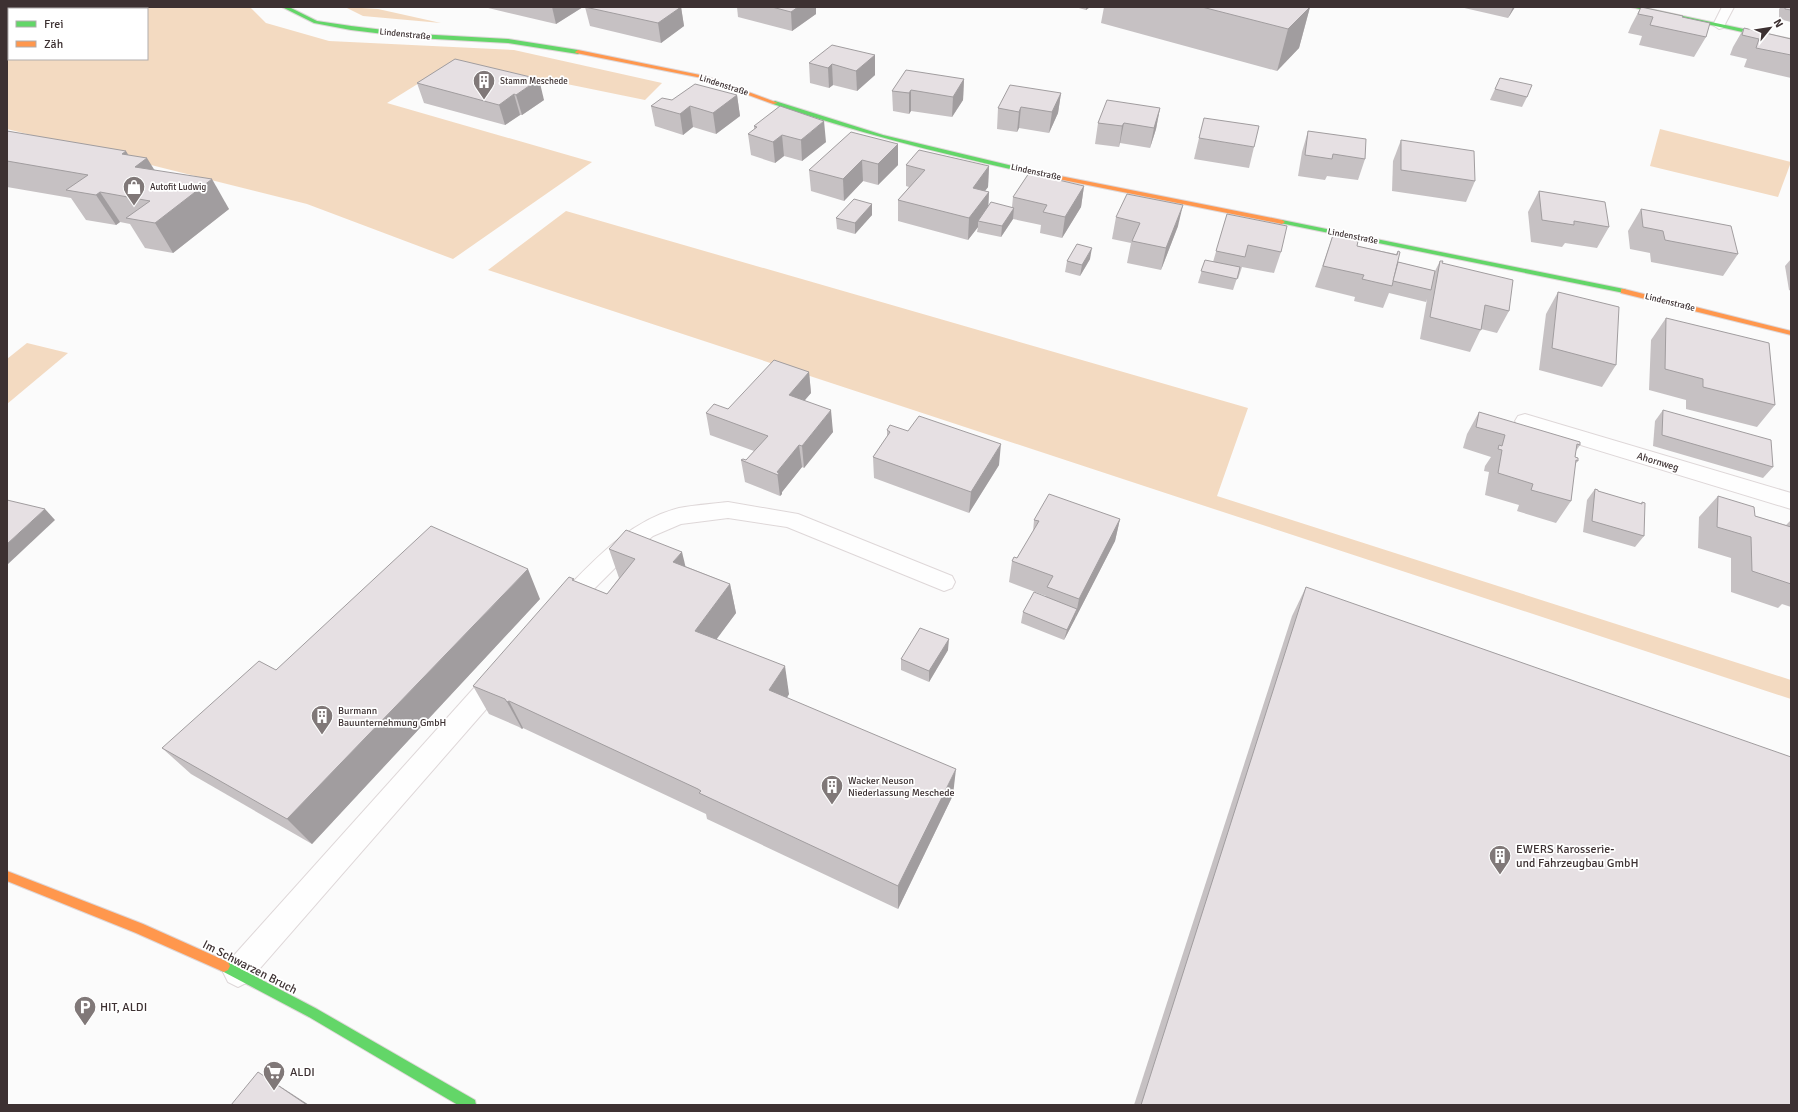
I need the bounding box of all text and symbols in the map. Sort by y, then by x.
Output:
legend [8,8,148,60]
north arrow [1750,8,1790,48]
text: Frei [44,17,63,32]
text: N [1771,17,1786,30]
street label: Lindenstraße [379,26,431,43]
text: Zäh [44,37,63,52]
building icon: Stamm Meschede [471,68,497,101]
street label: Lindenstraße [698,72,750,99]
place label: Stamm Meschede [500,76,568,87]
street label: Lindenstraße [1010,162,1063,183]
shop icon: Autofit Ludwig [121,174,147,207]
place label: Autofit Ludwig [150,182,207,193]
street label: Lindenstraße [1327,226,1380,247]
street label: Lindenstraße [1644,291,1696,314]
street label: Ahornweg [1635,450,1680,474]
building icon: Burmann Bauunternehmung GmbH [309,703,335,736]
place label: Burmann Bauunternehmung GmbH [338,705,446,729]
building icon: Wacker Neuson Niederlassung Meschede [819,773,845,806]
place label: Wacker Neuson Niederlassung Meschede [848,775,955,799]
place label: EWERS Karosserie- und Fahrzeugbau GmbH [1516,842,1639,871]
building icon: EWERS Karosserie- und Fahrzeugbau GmbH [1487,843,1513,876]
street label: Im Schwarzen Bruch [200,937,300,998]
parking icon: HIT, ALDI [72,994,98,1027]
place label: HIT, ALDI [100,1000,147,1015]
supermarket icon: ALDI [261,1059,287,1092]
place label: ALDI [290,1065,315,1080]

